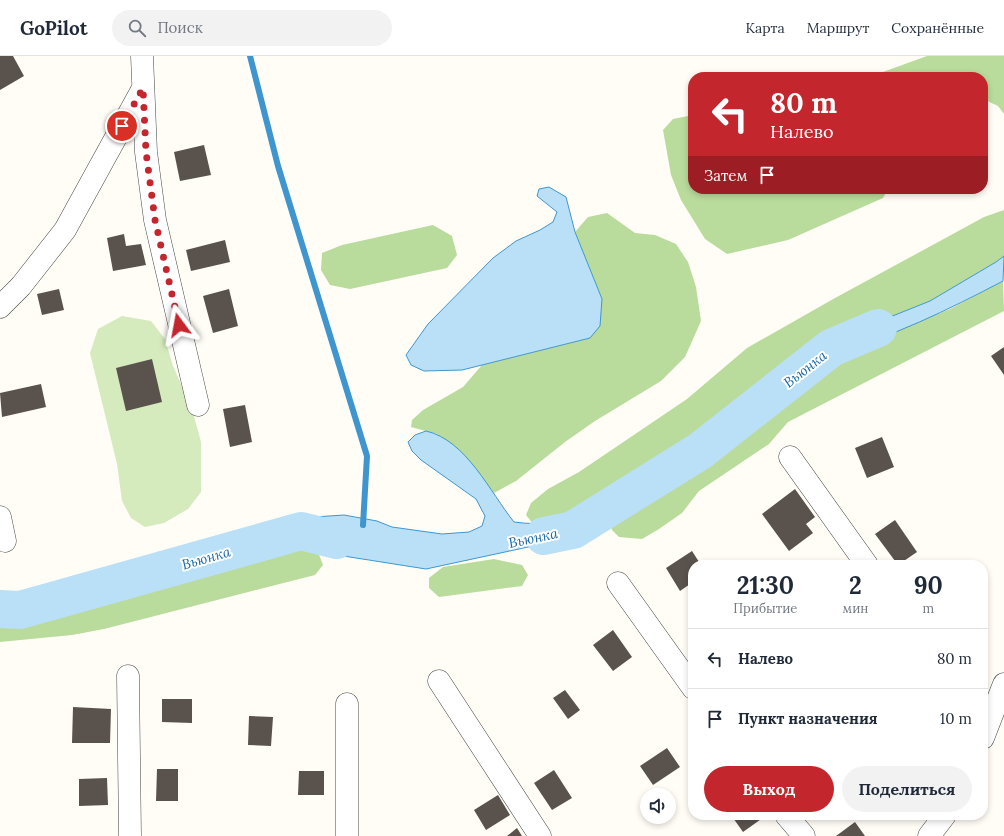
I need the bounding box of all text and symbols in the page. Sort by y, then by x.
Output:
search box [112,10,392,46]
text: GoPilot [20,16,88,40]
icon: search [126,17,148,39]
text: Поиск [158,18,203,37]
text: Карта [745,19,785,37]
text: Маршрут [807,19,869,37]
text: Сохранённые [891,19,984,37]
text: 80 m [770,85,837,121]
icon: left [704,88,756,140]
pin [105,109,139,143]
icon: arrive [111,115,133,137]
text: Налево [770,120,834,143]
icon: arrive [756,164,778,186]
text: Затем [704,166,748,185]
position arrow [158,304,200,346]
water label: Вьюнка [780,346,830,391]
water label: Вьюнка [507,524,560,552]
water label: Вьюнка [180,542,233,574]
text: 21:30 [737,570,794,601]
text: 2 [849,570,862,601]
text: 90 [914,570,943,601]
text: Прибытие [733,600,797,617]
text: мин [843,600,868,617]
text: m [922,600,934,617]
icon: left [704,648,726,670]
text: Налево [738,649,793,668]
text: 80 m [937,649,972,668]
icon: arrive [704,708,726,730]
text: Пункт назначения [738,709,878,728]
text: 10 m [940,709,972,728]
button: Выход [704,766,834,812]
button: Поделиться [842,766,972,812]
map controls [640,788,676,824]
button: sound [640,788,676,824]

